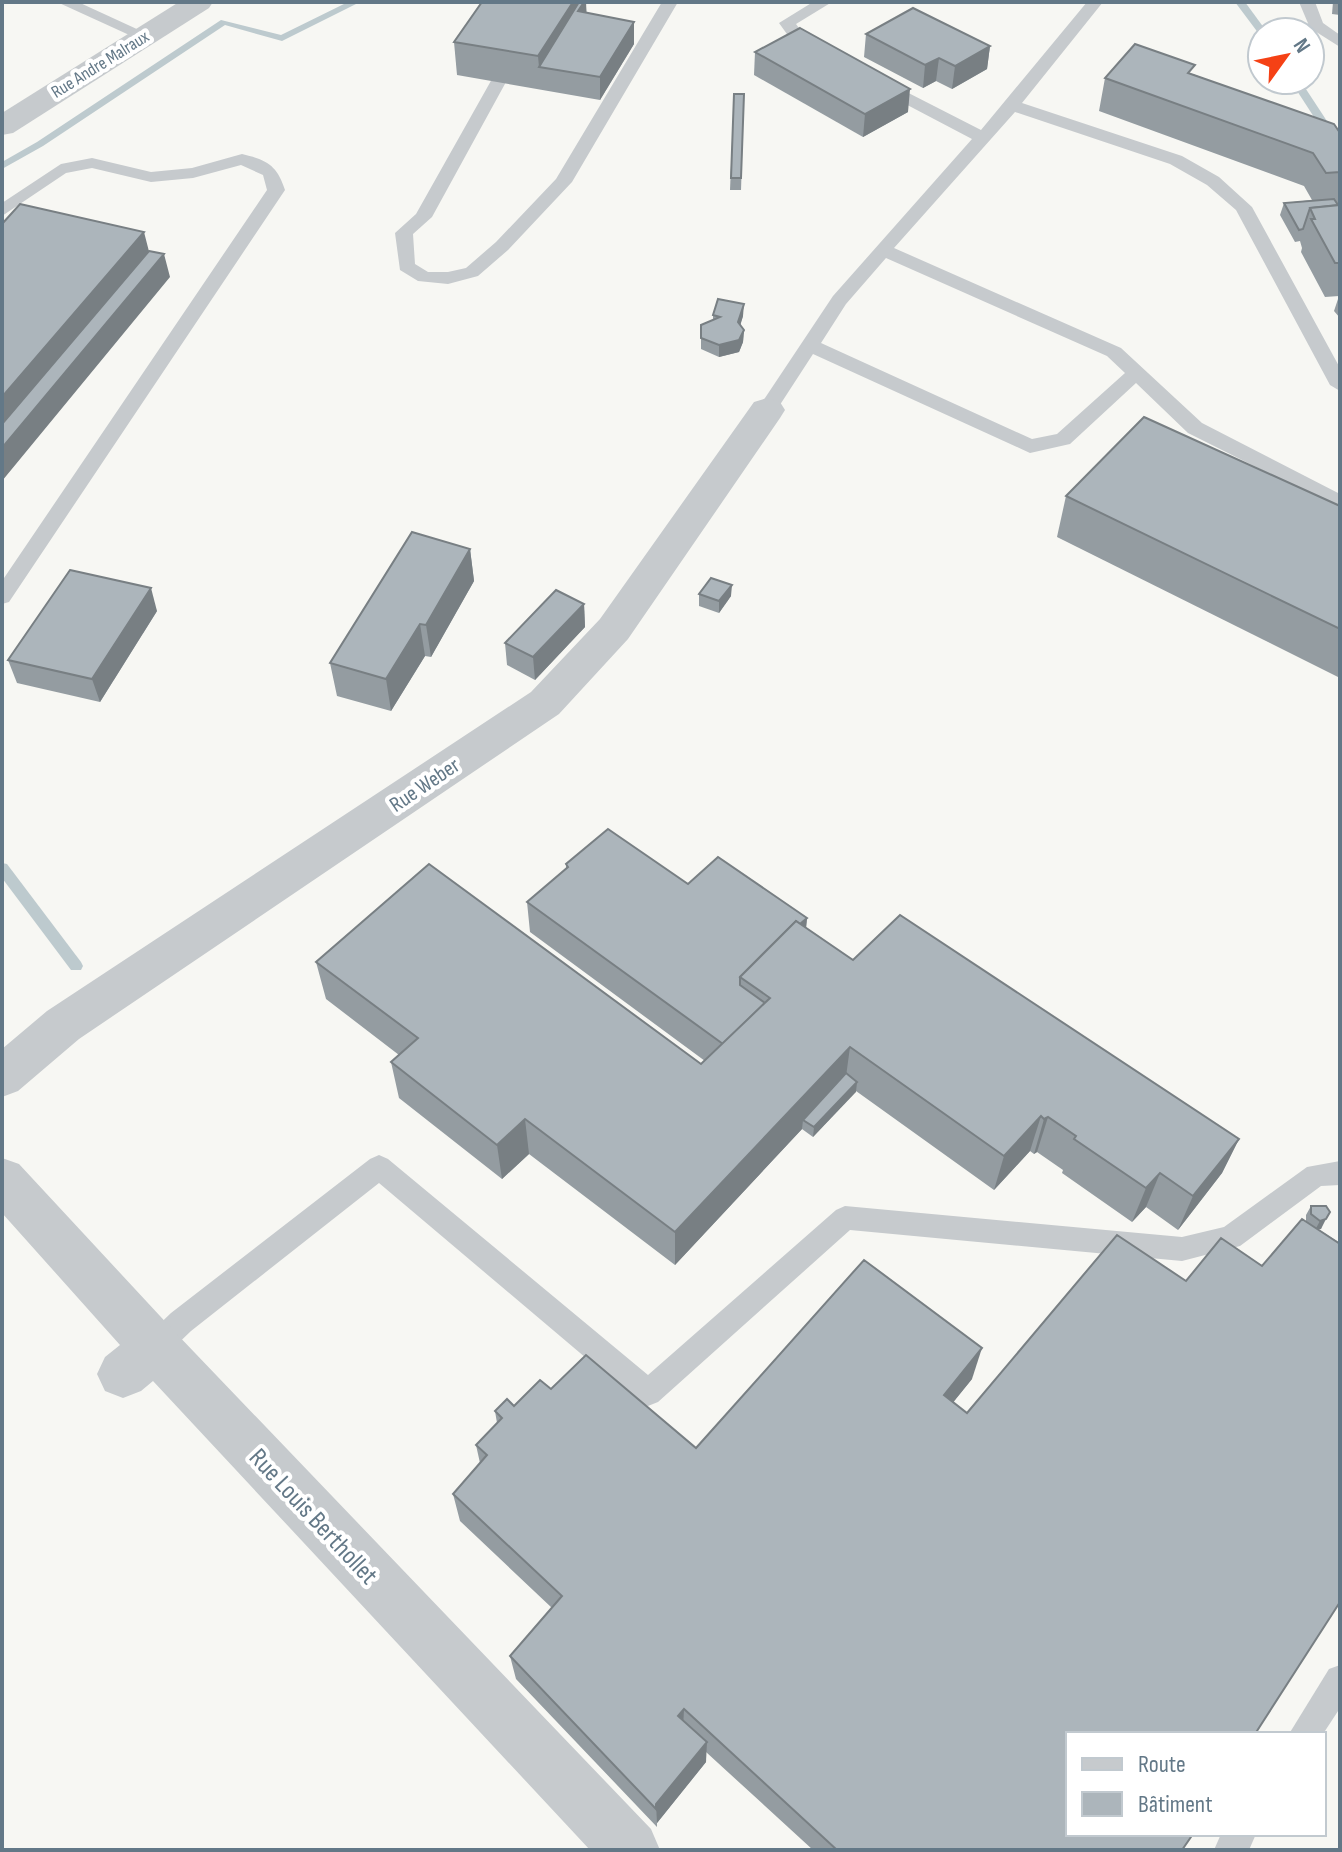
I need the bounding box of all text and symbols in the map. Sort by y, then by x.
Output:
north arrow [1246,16,1326,96]
street label: Rue Andre Malraux [48,26,153,103]
text: N [1287,34,1316,58]
street label: Rue Weber [385,752,465,818]
street label: Rue Louis Berthollet [242,1443,384,1591]
legend [1066,1732,1326,1836]
text: Route [1138,1750,1186,1779]
text: Bâtiment [1138,1790,1213,1819]

